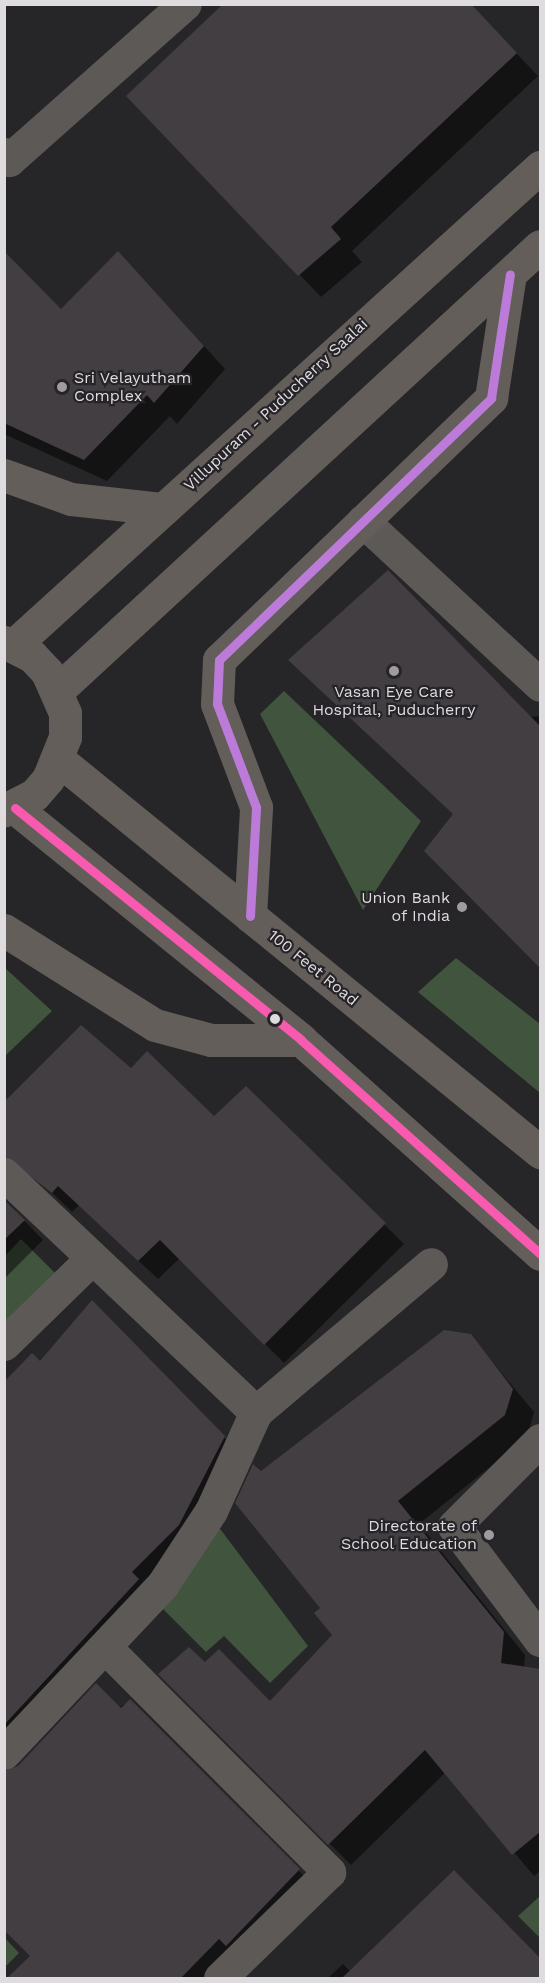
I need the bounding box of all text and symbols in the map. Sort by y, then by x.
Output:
street label: Villupuram - Puducherry Saalai [180,315,372,495]
place label: Sri Velayutham Complex [74,368,192,406]
marker: Sri Velayutham Complex [55,380,69,394]
marker: Vasan Eye Care Hospital, Puducherry [385,662,403,680]
place label: Vasan Eye Care Hospital, Puducherry [312,682,476,720]
place label: Union Bank of India [361,888,450,926]
marker: Union Bank of India [455,900,469,914]
street label: 100 Feet Road [264,926,362,1010]
unlabelled marker [269,1013,281,1025]
place label: Directorate of School Education [340,1516,477,1554]
marker: Directorate of School Education [482,1528,496,1542]

